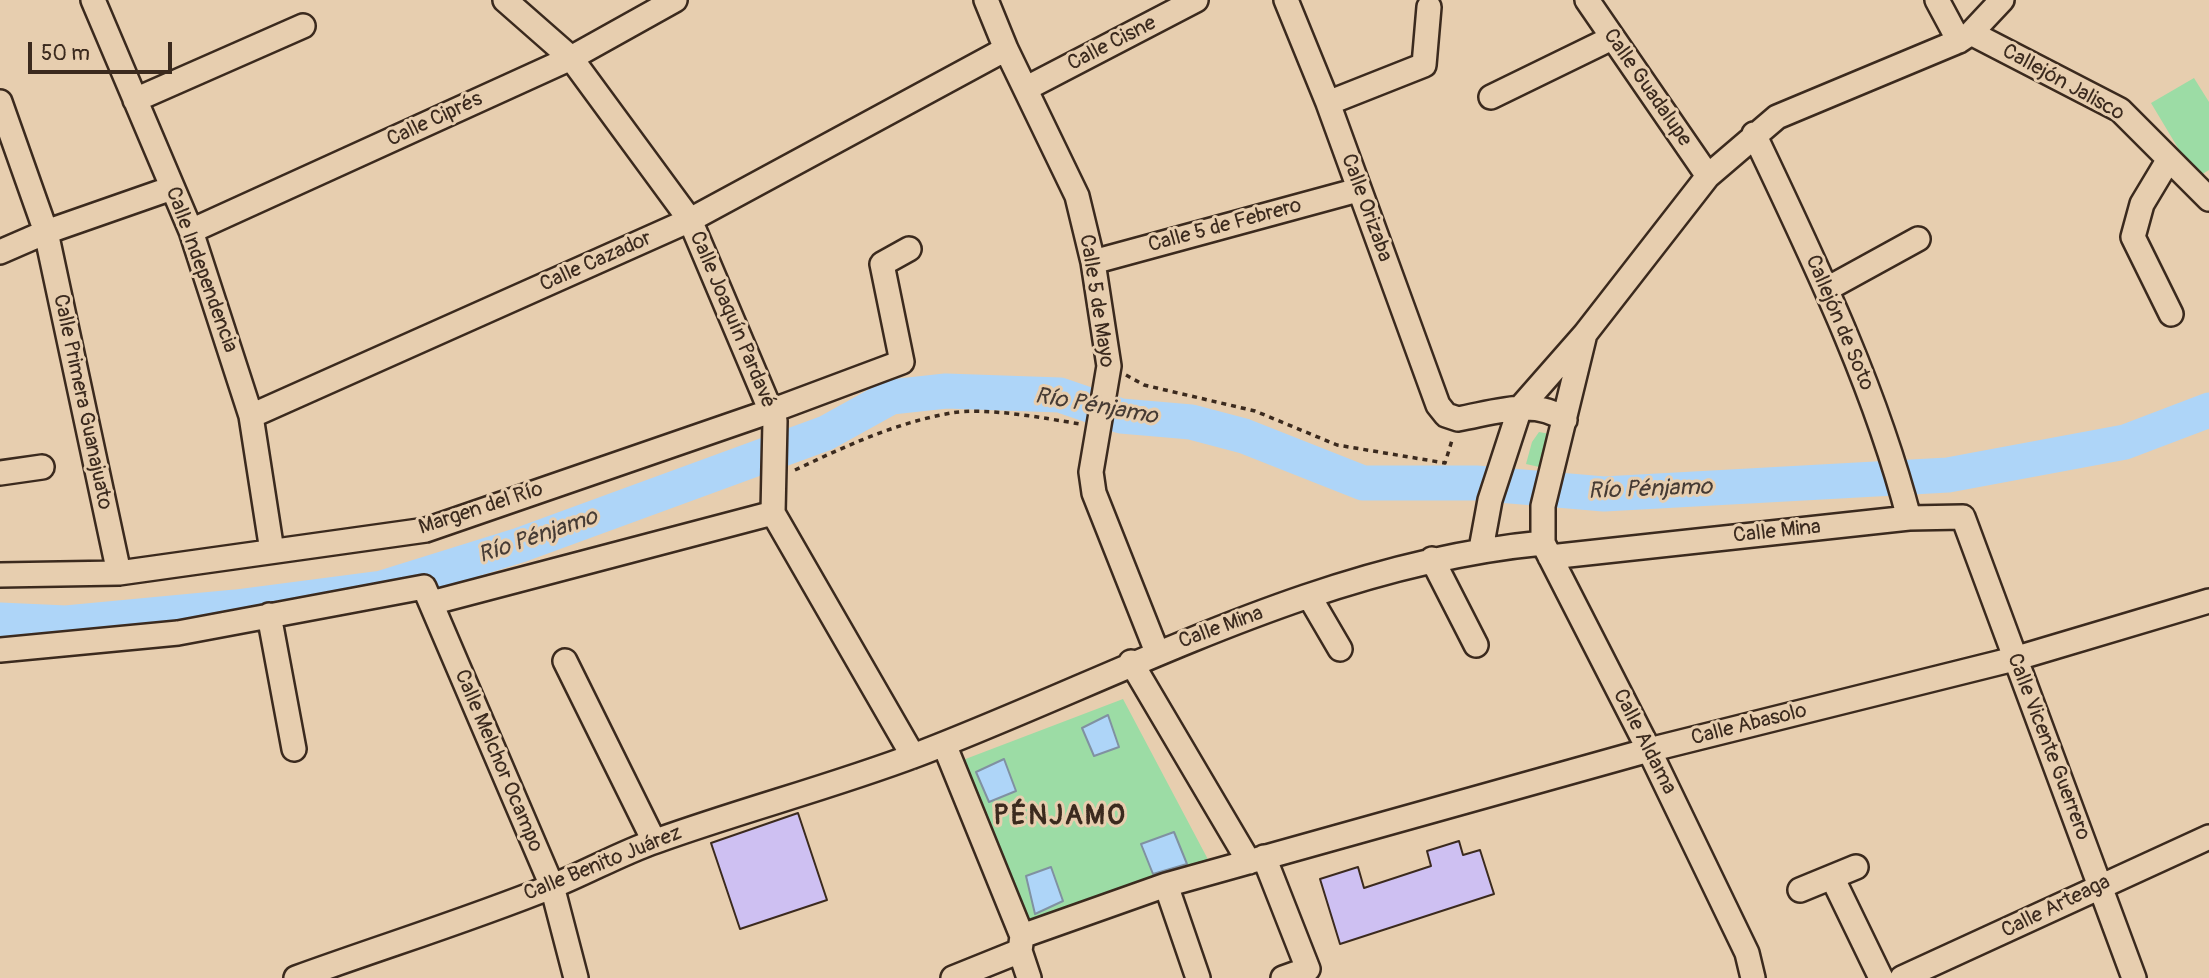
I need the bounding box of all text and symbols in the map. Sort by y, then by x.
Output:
street label: Calle Cisne [1064,11,1160,77]
street label: Calle Guadalupe [1597,24,1697,152]
scale bar [32,28,175,72]
street label: Callejón Jalisco [1998,39,2128,127]
text: 50 m [41,40,90,67]
street label: Calle Ciprés [383,87,487,153]
street label: Calle Orizaba [1335,151,1397,265]
street label: Calle Independencia [159,184,243,356]
street label: Calle 5 de Febrero [1146,193,1304,259]
street label: Calle Cazador [536,226,656,298]
street label: Calle Joaquín Pardavé [683,228,781,412]
street label: Calle 5 de Mayo [1073,233,1119,369]
street label: Callejón de Soto [1799,252,1879,394]
street label: Calle Primera Guanajuato [47,292,117,512]
water label: Río Pénjamo [1033,383,1159,431]
water label: Río Pénjamo [1588,474,1712,506]
street label: Margen del Río [416,477,546,541]
water label: Río Pénjamo [475,504,601,570]
street label: Calle Mina [1732,515,1822,549]
street label: Calle Mina [1175,601,1267,655]
street label: Calle Vicente Guerrero [2001,650,2095,844]
street label: Calle Melchor Ocampo [448,666,548,856]
street label: Calle Aldama [1607,685,1681,799]
street label: Calle Abasolo [1689,698,1809,752]
district label: PÉNJAMO [994,800,1126,834]
street label: Calle Benito Juárez [520,821,686,907]
street label: Calle Arteaga [1998,870,2114,944]

